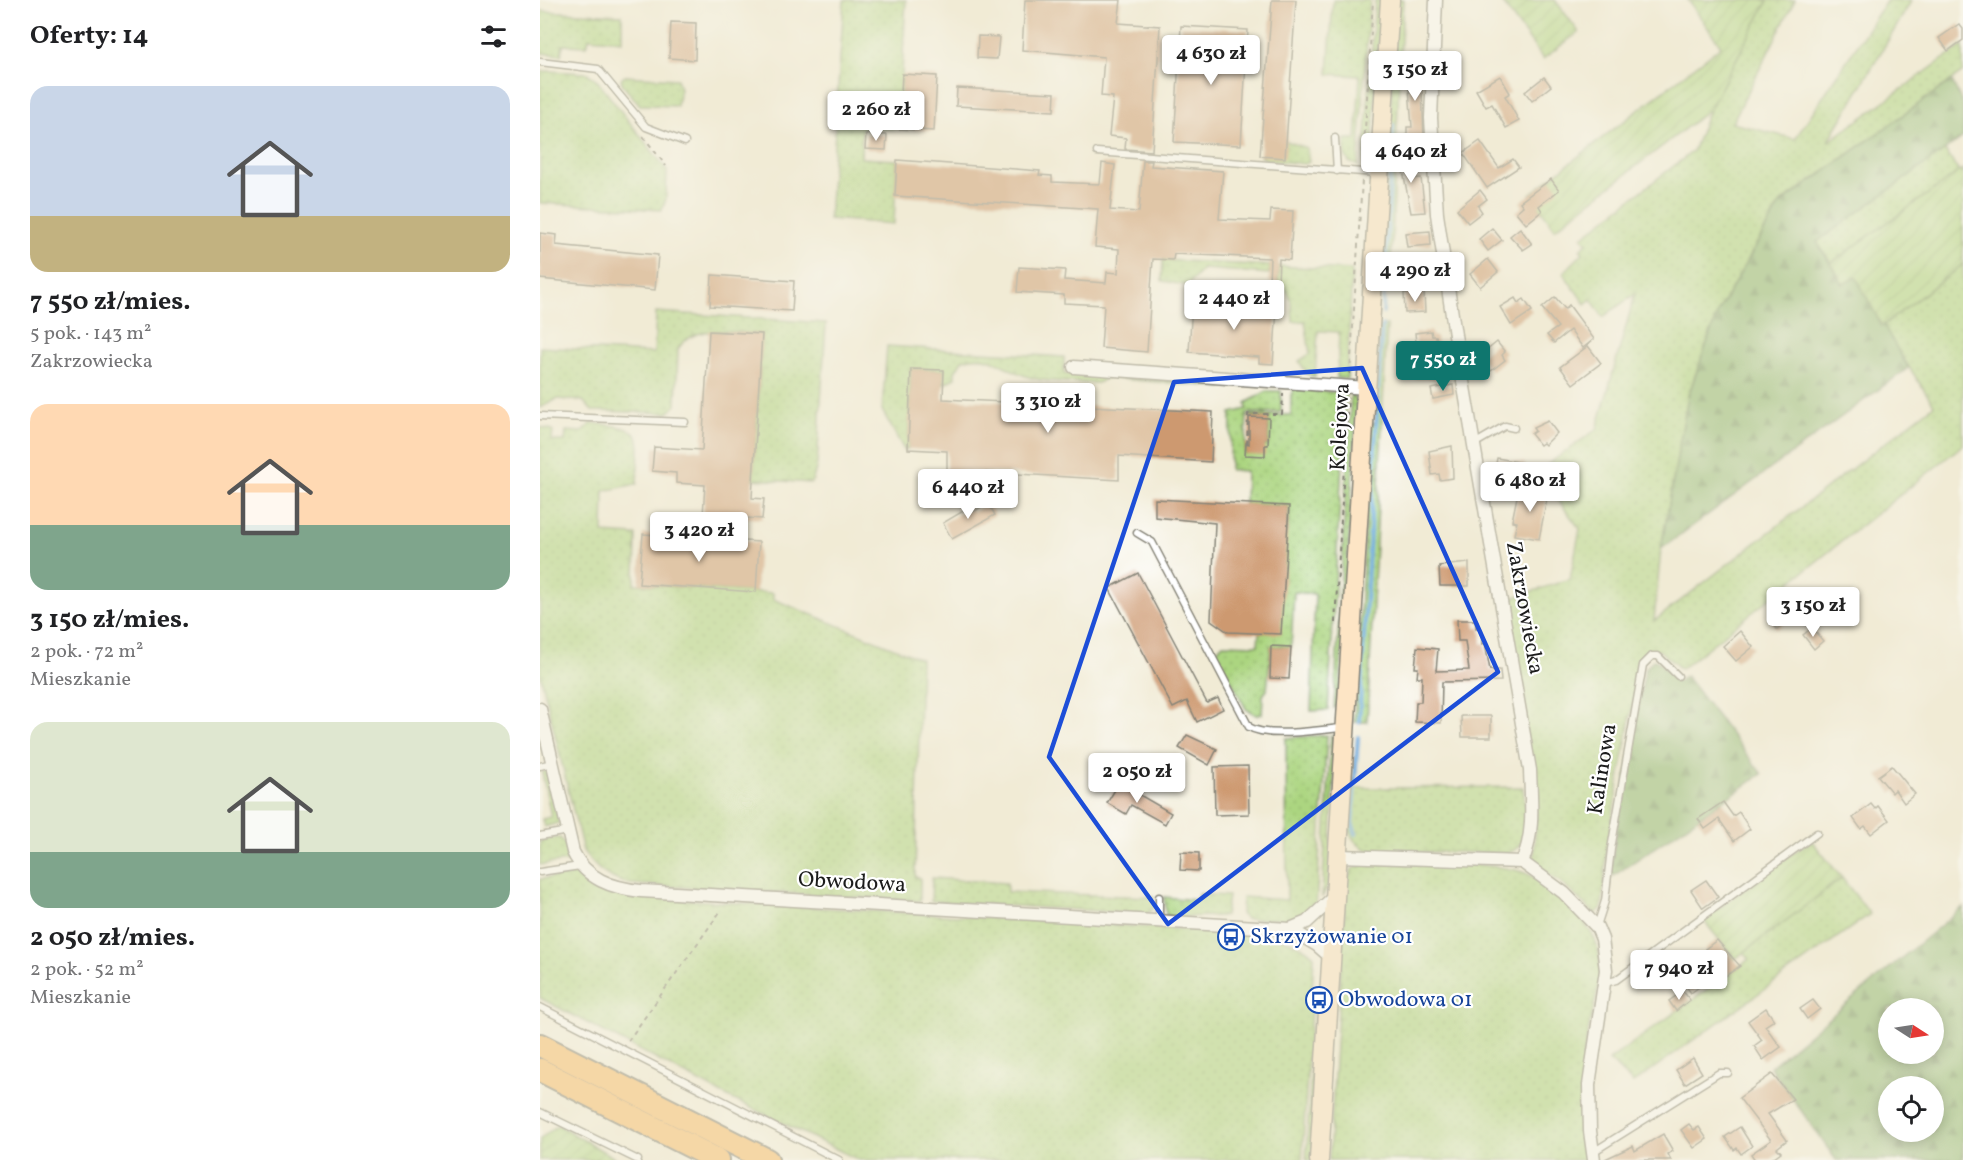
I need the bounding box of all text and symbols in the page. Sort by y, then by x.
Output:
text: Oferty: 14 [30,18,148,54]
icon: filters [477,20,510,53]
pin: 4 630 zł [1149,35,1273,86]
text: 4 630 zł [1176,40,1246,68]
pin: 3 150 zł [1353,51,1477,102]
text: 3 150 zł [1383,56,1448,84]
pin: 2 260 zł [814,91,938,142]
text: 2 260 zł [841,96,911,124]
icon: home [216,125,324,233]
pin: 4 640 zł [1349,133,1473,184]
text: 4 640 zł [1375,138,1447,166]
pin: 4 290 zł [1353,252,1477,303]
text: 4 290 zł [1380,257,1450,285]
pin: 2 440 zł [1172,280,1296,331]
text: 7 550 zł/mies. [30,284,191,320]
text: 2 440 zł [1198,285,1270,313]
text: 5 pok. · 143 m² [30,320,151,348]
pin: 7 550 zł [1381,341,1505,392]
text: 7 550 zł [1410,346,1476,374]
text: Zakrzowiecka [30,348,153,376]
street label: Kolejowa [1323,382,1359,472]
pin: 3 310 zł [986,383,1110,434]
text: 3 310 zł [1015,388,1081,416]
icon: home [216,443,324,551]
pin: 6 480 zł [1468,462,1592,513]
text: 6 480 zł [1494,467,1566,495]
pin: 6 440 zł [906,469,1030,520]
text: 6 440 zł [932,474,1004,502]
pin: 3 420 zł [637,512,761,563]
text: 3 420 zł [664,517,734,545]
street label: Zakrzowiecka [1497,539,1551,677]
pin: 3 150 zł [1751,587,1875,638]
text: 3 150 zł [1781,592,1846,620]
text: 3 150 zł/mies. [30,602,190,638]
text: 2 pok. · 72 m² [30,638,143,666]
text: Mieszkanie [30,666,131,694]
street label: Kalinowa [1581,721,1625,817]
pin: 2 050 zł [1075,753,1199,804]
text: 2 050 zł [1102,758,1172,786]
icon: home [216,761,324,869]
street label: Obwodowa [797,865,907,901]
text: 2 050 zł/mies. [30,920,195,956]
bus stop icon: Skrzyżowanie 01 [1216,922,1246,952]
place label: Skrzyżowanie 01 [1250,922,1413,953]
pin: 7 940 zł [1617,950,1741,1001]
text: 7 940 zł [1644,955,1714,983]
text: 2 pok. · 52 m² [30,956,144,984]
text: Mieszkanie [30,984,131,1012]
bus stop icon: Obwodowa 01 [1304,985,1334,1015]
place label: Obwodowa 01 [1338,985,1472,1016]
north arrow [1878,998,1944,1064]
map controls [1878,998,1944,1142]
button: locate [1878,1076,1944,1142]

